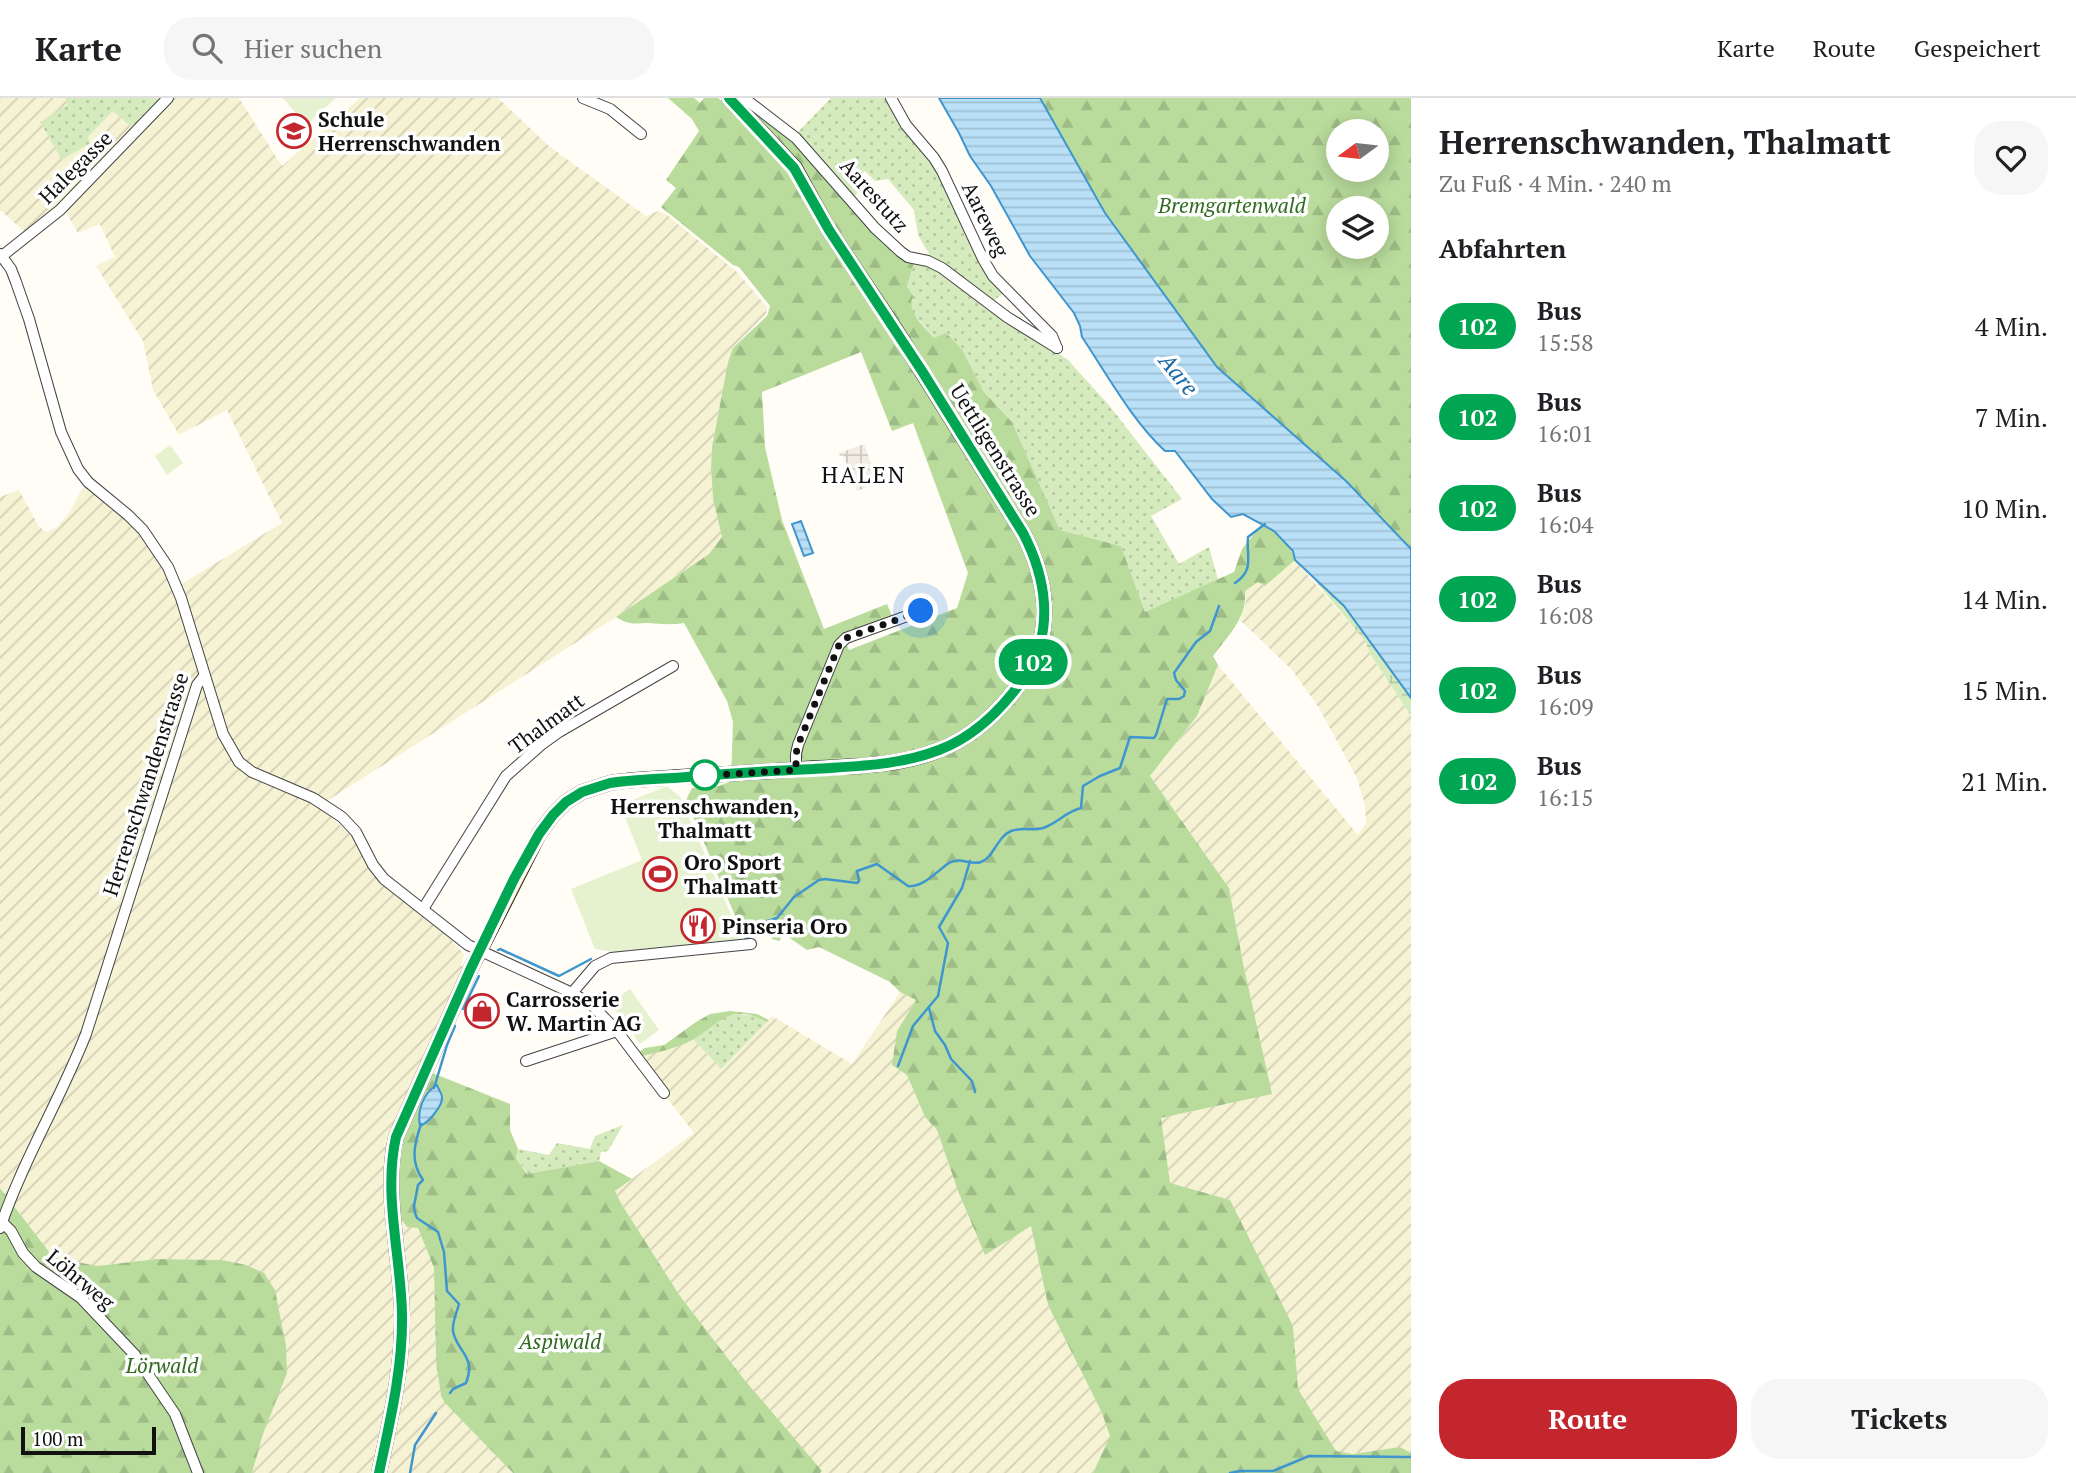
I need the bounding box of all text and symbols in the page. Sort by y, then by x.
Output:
search box [164,17,654,80]
text: Karte [35,27,122,70]
icon: search [188,29,226,67]
text: Hier suchen [244,31,382,65]
text: Karte [1717,32,1775,64]
text: Route [1813,32,1876,64]
text: Gespeichert [1914,32,2041,64]
place label: Schule Herrenschwanden [318,105,501,157]
school or university icon: Schule Herrenschwanden [275,112,313,150]
north arrow [1326,119,1390,182]
map controls [1326,119,1389,259]
text: Herrenschwanden, Thalmatt [1439,120,1891,163]
button: heart [1974,121,2048,195]
street label: Halegasse [32,124,118,210]
street label: Aarestutz [834,152,916,238]
text: Zu Fuß · 4 Min. · 240 m [1439,168,1672,199]
street label: Aareweg [956,177,1017,262]
park label: Bremgartenwald [1157,191,1307,219]
button: layers [1326,196,1389,259]
text: Abfahrten [1439,231,1566,265]
text: Bus [1537,293,1582,327]
text: 4 Min. [1975,309,2048,343]
text: 102 [1457,310,1498,342]
text: 15:58 [1537,327,1594,358]
water label: Aare [1151,345,1206,402]
street label: Uettligenstrasse [944,378,1048,522]
text: Bus [1537,384,1582,418]
text: 7 Min. [1975,400,2048,434]
text: 102 [1457,401,1498,433]
text: 16:01 [1537,418,1594,449]
district label: HALEN [821,459,907,490]
text: Bus [1537,475,1582,509]
text: 10 Min. [1961,491,2048,525]
text: 102 [1457,492,1498,524]
text: 16:04 [1537,509,1594,540]
text: Bus [1537,566,1582,600]
text: 14 Min. [1961,582,2048,616]
text: 102 [1457,583,1498,615]
your location [903,593,938,628]
text: 16:08 [1537,600,1594,631]
line badge: 102 [993,639,1073,685]
text: 102 [1013,646,1053,678]
text: Bus [1537,657,1582,691]
street label: Herrenschwandenstrasse [96,669,194,899]
text: 15 Min. [1961,673,2048,707]
text: 102 [1457,674,1498,706]
street label: Thalmatt [503,686,589,760]
text: 16:09 [1537,691,1594,722]
text: Bus [1537,748,1582,782]
marker: Herrenschwanden, Thalmatt [690,760,720,790]
text: 21 Min. [1961,764,2048,798]
text: 102 [1457,765,1498,797]
text: 16:15 [1537,782,1594,813]
place label: Herrenschwanden, Thalmatt [611,792,799,844]
place label: Oro Sport Thalmatt [684,848,782,900]
sports icon: Oro Sport Thalmatt [641,855,679,893]
restaurant icon: Pinseria Oro [679,907,717,945]
place label: Pinseria Oro [722,912,847,940]
place label: Carrosserie W. Martin AG [506,985,641,1037]
shop icon: Carrosserie W. Martin AG [463,992,501,1030]
street label: Löhrweg [41,1242,122,1316]
park label: Aspiwald [517,1327,602,1355]
park label: Lörwald [125,1351,199,1379]
button: Route [1439,1379,1737,1459]
button: Tickets [1751,1379,2048,1459]
scale bar [21,1424,156,1456]
text: 100 m [32,1426,83,1451]

